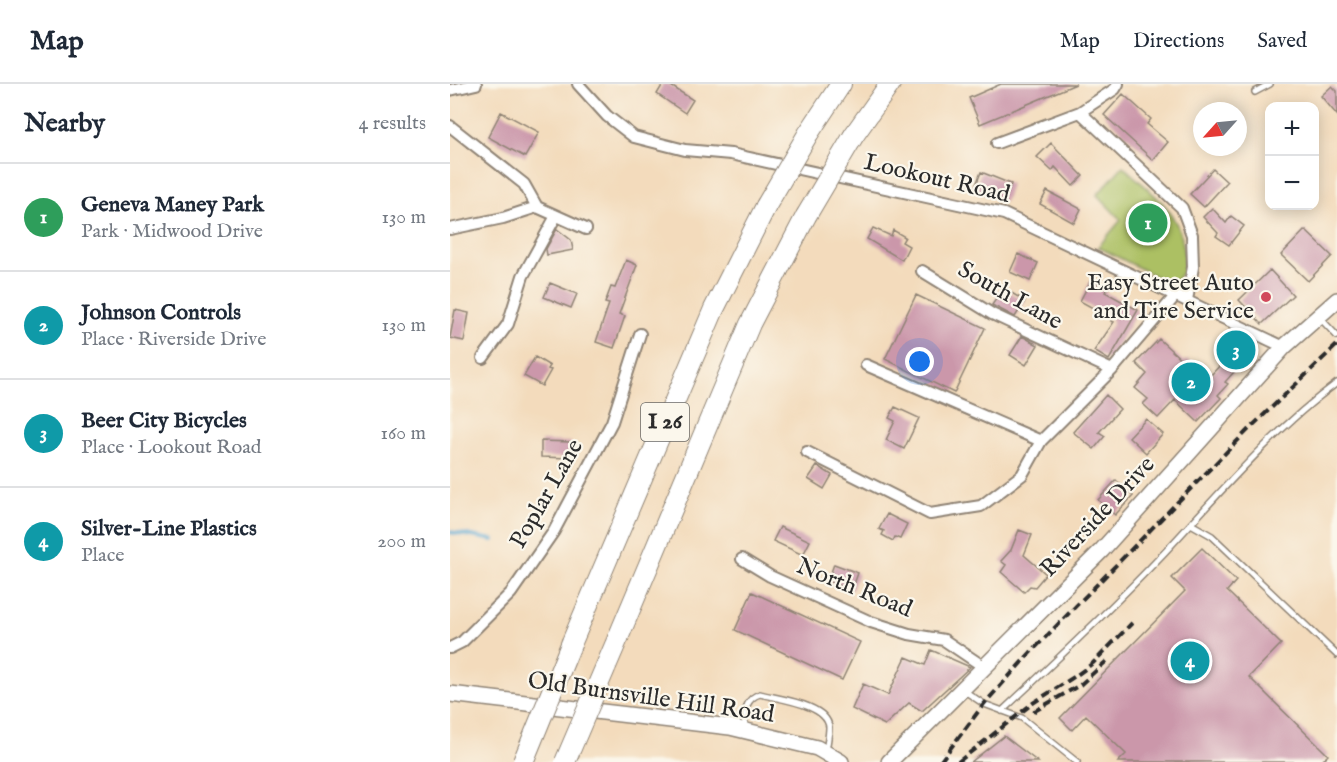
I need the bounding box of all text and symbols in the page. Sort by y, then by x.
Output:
text: Map [30,24,84,59]
text: Map [1060,28,1100,55]
text: Directions [1133,28,1224,55]
text: Saved [1257,28,1307,55]
north arrow [1193,102,1247,156]
map controls [1265,102,1319,210]
button: + [1265,102,1319,156]
text: Nearby [24,107,105,140]
text: 4 results [359,111,426,136]
street label: Lookout Road [861,147,1013,211]
button: − [1265,156,1319,210]
text: Geneva Maney Park [81,191,264,219]
pin: 1 [1128,200,1168,246]
text: 1 [40,205,47,230]
text: 130 m [381,205,426,230]
text: Park · Midwood Drive [81,219,263,244]
street label: South Lane [952,255,1068,337]
place label: Easy Street Auto and Tire Service [1087,268,1254,327]
marker: Easy Street Auto and Tire Service [1259,290,1273,304]
text: Johnson Controls [81,299,241,327]
text: 2 [39,313,48,338]
text: 130 m [381,313,426,338]
text: Place · Riverside Drive [81,327,266,352]
pin: 3 [1216,328,1256,372]
your location [905,347,934,376]
pin: 2 [1172,360,1210,404]
road number: I 26 [641,403,689,441]
text: Beer City Bicycles [81,407,247,435]
text: 3 [40,421,47,446]
text: 160 m [380,421,426,446]
street label: Poplar Lane [503,434,591,554]
text: Place · Lookout Road [81,435,262,460]
street label: Riverside Drive [1034,450,1162,584]
text: Silver-Line Plastics [81,515,257,543]
text: 4 [39,529,48,554]
text: 200 m [377,529,426,554]
text: Place [81,543,124,568]
street label: North Road [792,551,917,625]
pin: 4 [1170,638,1210,684]
street label: Old Burnsville Hill Road [526,665,777,731]

